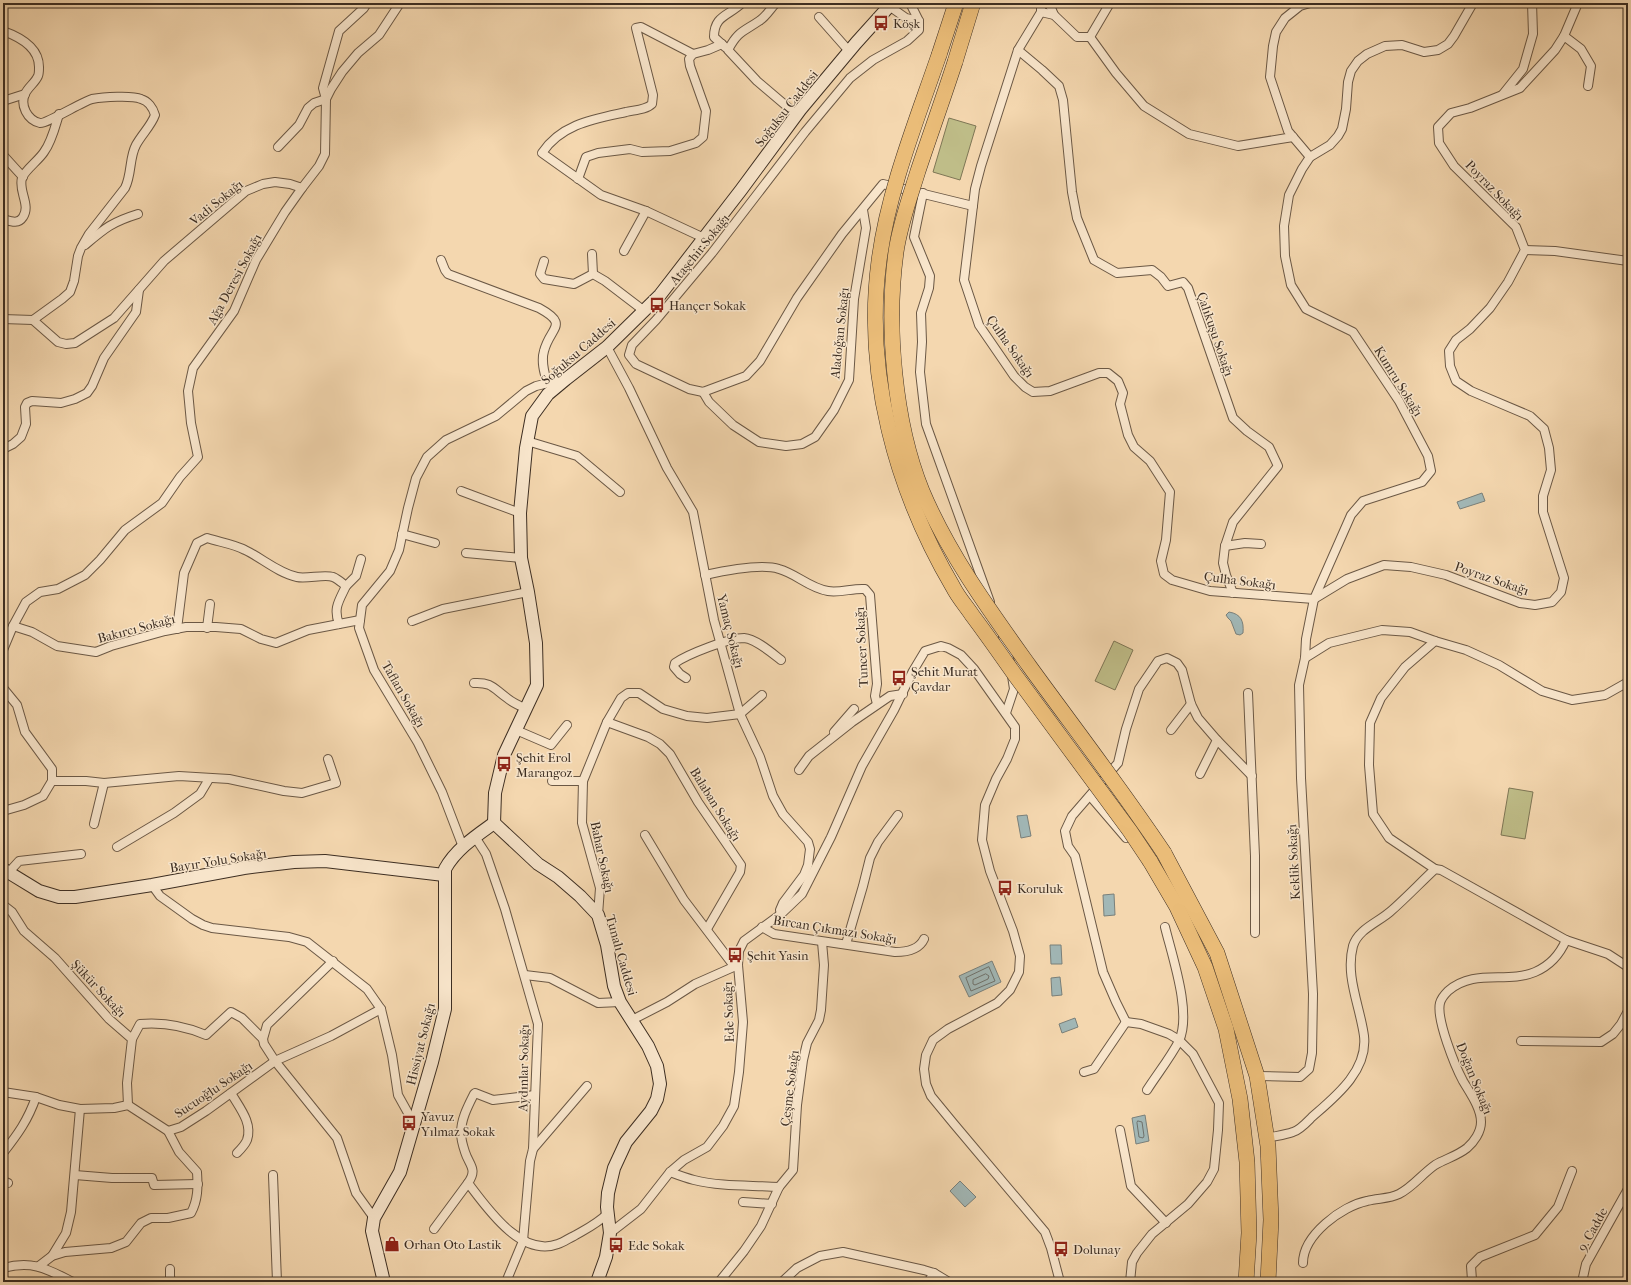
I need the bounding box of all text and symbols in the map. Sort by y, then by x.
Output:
bus stop icon: Köşk [872,14,890,32]
place label: Köşk [893,16,921,32]
street label: Soğuksu Caddesi [752,67,821,150]
street label: Poyraz Sokağı [1462,157,1527,224]
street label: Vadi Sokağı [186,176,246,229]
street label: Ataşehir Sokağı [666,211,733,289]
street label: Ağa Deresi Sokağı [204,231,265,328]
street label: Aladoğan Sokağı [827,287,852,380]
street label: Çalıkuşu Sokağı [1193,290,1237,379]
bus stop icon: Hançer Sokak [648,296,666,314]
place label: Hançer Sokak [669,298,746,314]
street label: Çulha Sokağı [984,312,1038,380]
street label: Soğuksu Caddesi [538,315,619,388]
street label: Kumru Sokağı [1371,343,1426,419]
street label: Poyraz Sokağı [1453,559,1531,598]
street label: Çulha Sokağı [1203,569,1277,592]
street label: Yamaç Sokağı [713,592,747,670]
street label: Tuncer Sokağı [852,606,871,688]
street label: Bakırcı Sokağı [96,611,177,646]
street label: Taflan Sokağı [379,658,429,730]
place label: Şehit Murat Çavdar [911,664,978,694]
bus stop icon: Şehit Murat Çavdar [890,669,908,687]
place label: Şehit Erol Marangoz [516,750,572,780]
bus stop icon: Şehit Erol Marangoz [495,755,513,773]
street label: Balaban Sokağı [687,765,744,844]
street label: Bahar Sokağı [588,820,617,894]
street label: Keklik Sokağı [1284,824,1303,900]
street label: Bayır Yolu Sokağı [169,845,268,876]
bus stop icon: Koruluk [996,879,1014,897]
place label: Koruluk [1017,881,1064,896]
street label: Bircan Çıkmazı Sokağı [772,912,898,947]
street label: Tunalı Caddesi [603,913,640,998]
bus stop icon: Şehit Yasin [726,946,744,964]
place label: Şehit Yasin [747,948,809,963]
street label: Şükür Sokağı [68,956,129,1020]
street label: Ede Sokağı [720,981,737,1043]
street label: Hissiyat Sokağı [403,1001,438,1087]
street label: Aydınlar Sokağı [515,1024,532,1113]
street label: Doğan Sokağı [1453,1040,1496,1117]
street label: Çeşme Sokağı [777,1049,803,1127]
street label: Sucuoğlu Sokağı [171,1058,255,1121]
place label: Yavuz Yılmaz Sokak [420,1109,496,1139]
bus stop icon: Yavuz Yılmaz Sokak [400,1114,418,1132]
street label: 9. Cadde [1574,1204,1611,1254]
shop icon: Orhan Oto Lastik [383,1235,401,1253]
bus stop icon: Ede Sokak [607,1236,625,1254]
place label: Orhan Oto Lastik [404,1237,502,1252]
place label: Ede Sokak [628,1238,685,1253]
bus stop icon: Dolunay [1052,1240,1070,1258]
place label: Dolunay [1073,1242,1122,1257]

